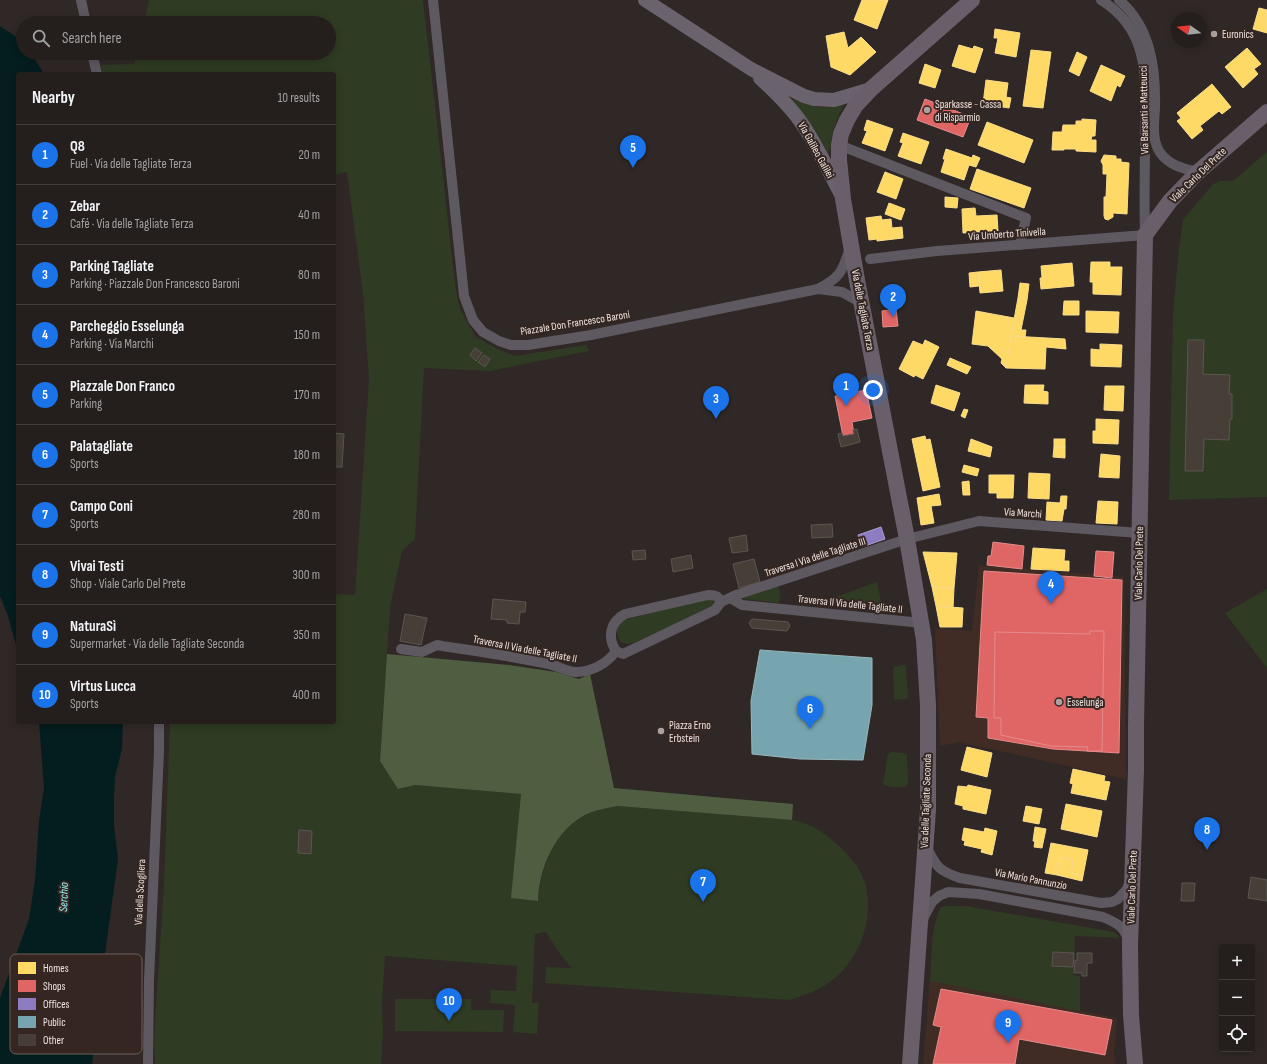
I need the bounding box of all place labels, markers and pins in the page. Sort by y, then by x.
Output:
place label: Euronics [1222,28,1254,41]
marker: Euronics [1209,29,1219,39]
place label: Sparkasse - Cassa di Risparmio [935,98,1001,124]
marker: Sparkasse - Cassa di Risparmio [922,105,932,115]
pin: 5 [620,135,646,168]
pin: 2 [880,284,906,317]
pin: 1 [833,373,859,406]
pin: 3 [703,386,729,419]
pin: 4 [1038,571,1064,604]
pin: 6 [797,696,823,729]
place label: Esselunga [1067,696,1104,709]
marker: Esselunga [1054,697,1064,707]
place label: Piazza Erno Erbstein [669,719,711,745]
marker: Piazza Erno Erbstein [656,726,666,736]
pin: 8 [1194,817,1220,850]
pin: 7 [690,869,716,902]
pin: 10 [436,988,462,1021]
pin: 9 [995,1010,1021,1043]

